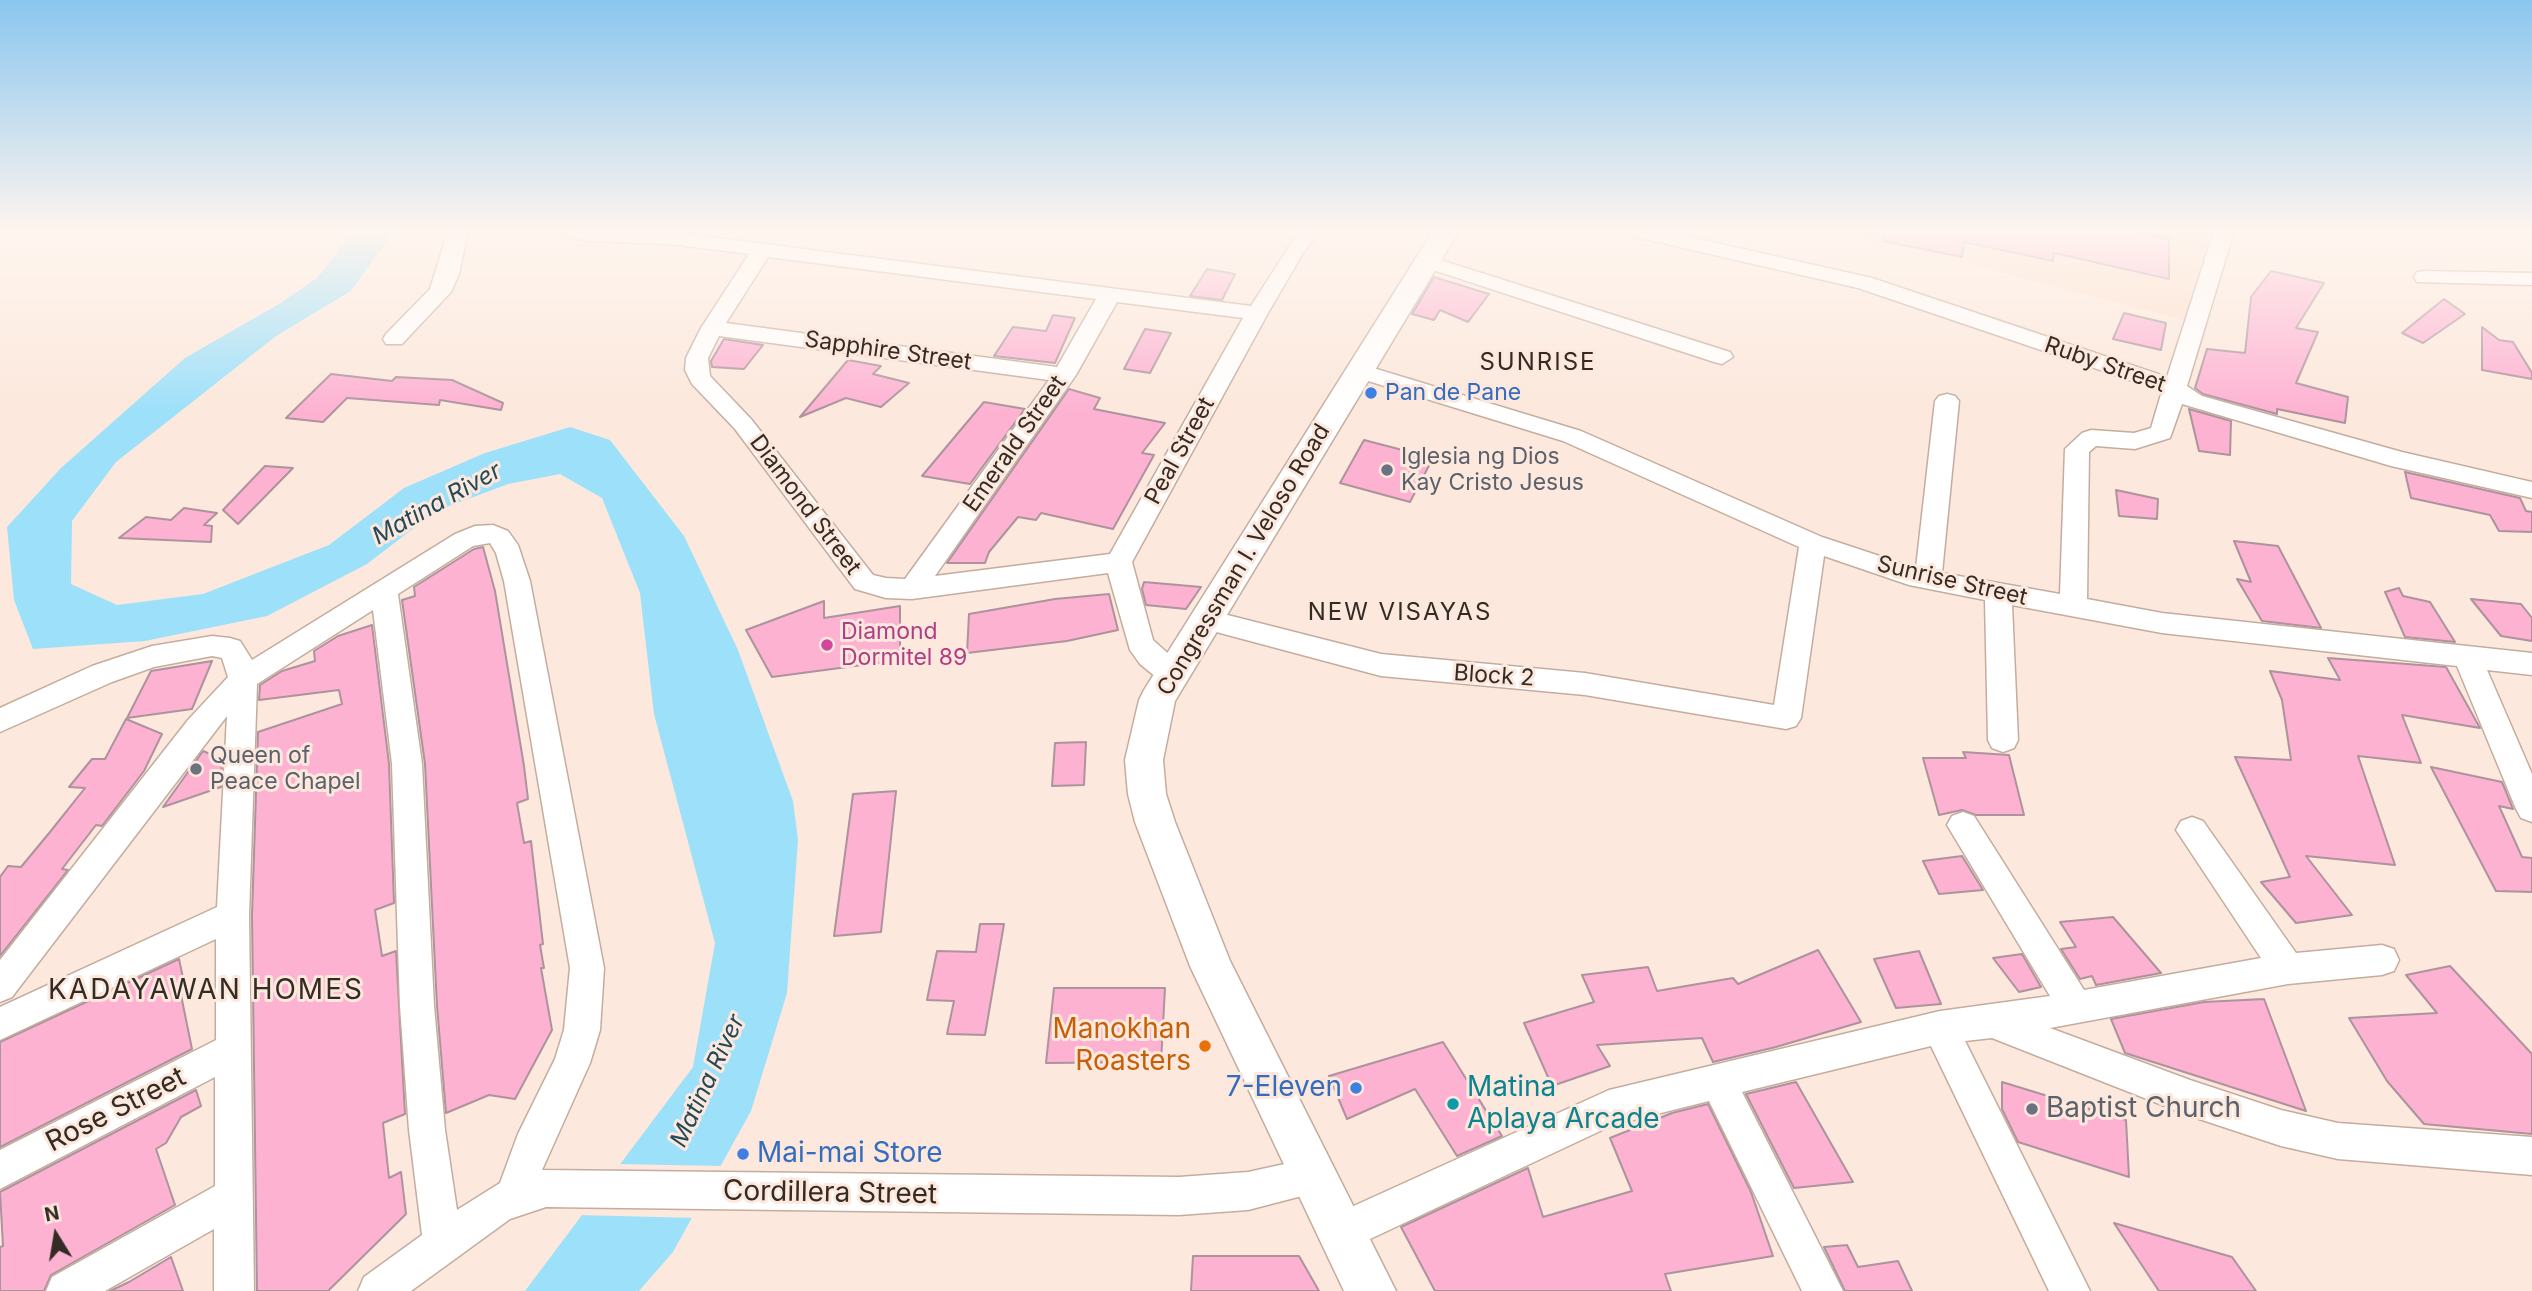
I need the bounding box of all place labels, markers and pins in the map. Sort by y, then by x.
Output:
place label: Pan de Pane [1385,379,1521,407]
marker: Pan de Pane [1363,385,1379,401]
place label: Iglesia ng Dios Kay Cristo Jesus [1401,443,1584,497]
marker: Iglesia ng Dios Kay Cristo Jesus [1379,462,1395,478]
place label: Diamond Dormitel 89 [841,618,967,672]
marker: Diamond Dormitel 89 [819,637,835,653]
place label: Queen of Peace Chapel [210,742,361,796]
marker: Queen of Peace Chapel [188,761,204,777]
place label: Manokhan Roasters [1052,1013,1191,1079]
marker: Manokhan Roasters [1197,1038,1213,1054]
place label: 7-Eleven [1226,1071,1342,1105]
place label: Matina Aplaya Arcade [1467,1071,1660,1137]
marker: 7-Eleven [1348,1080,1364,1096]
place label: Baptist Church [2046,1092,2241,1126]
marker: Matina Aplaya Arcade [1445,1096,1461,1112]
marker: Baptist Church [2024,1101,2040,1117]
place label: Mai-mai Store [757,1137,943,1171]
marker: Mai-mai Store [735,1146,751,1162]

